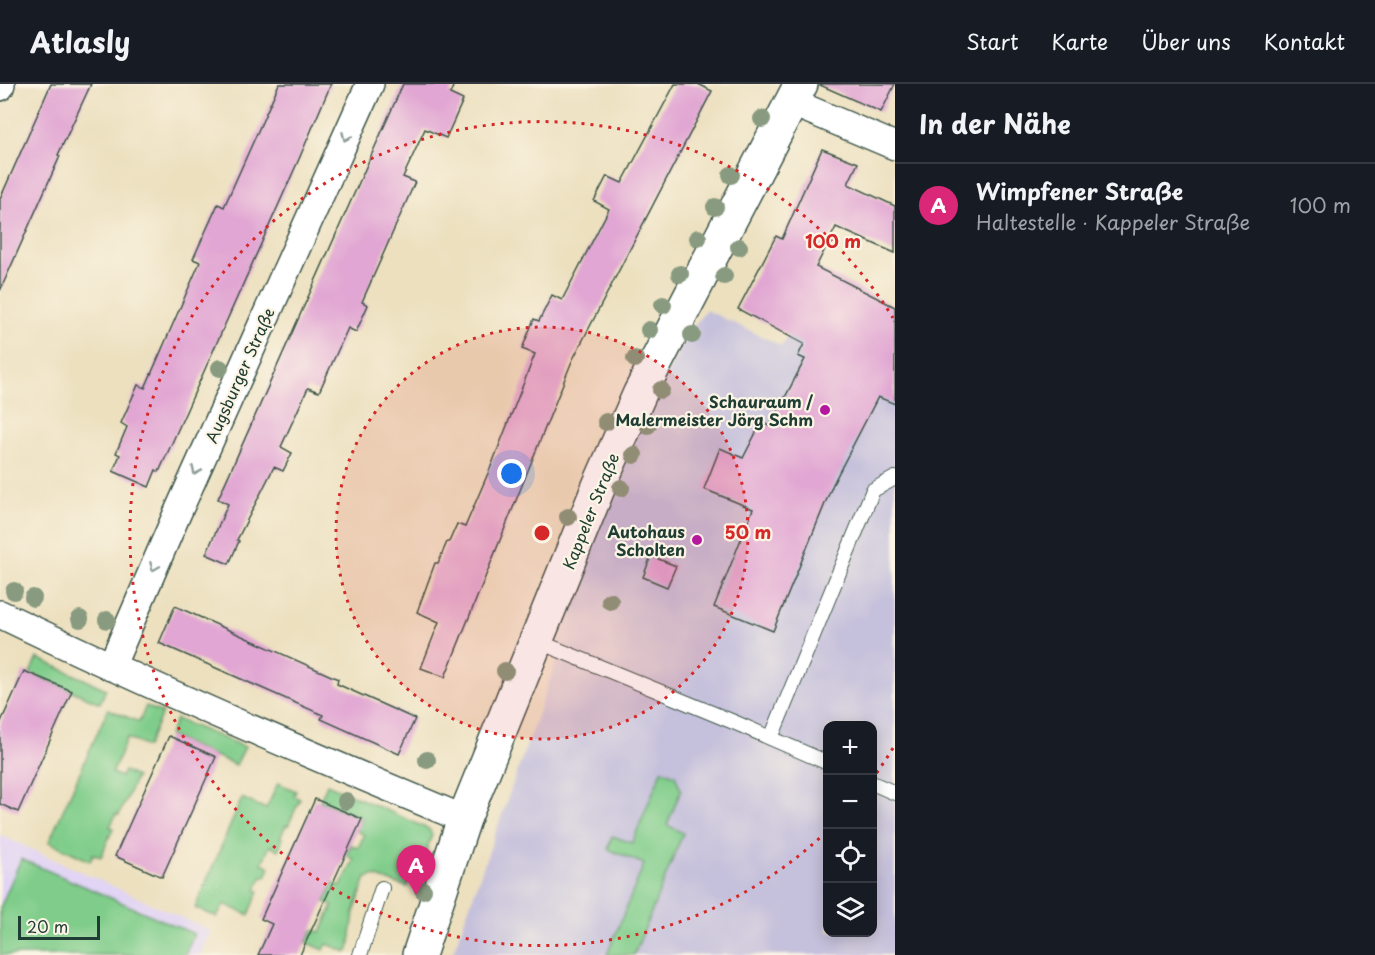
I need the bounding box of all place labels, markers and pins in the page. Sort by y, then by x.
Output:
place label: Schauraum / Malermeister Jörg Schm [615,389,813,431]
marker: Schauraum / Malermeister Jörg Schm [818,403,832,417]
place label: Autohaus Scholten [607,519,685,561]
centre of rings [532,523,552,543]
marker: Autohaus Scholten [690,533,704,547]
pin: A [396,846,436,895]

